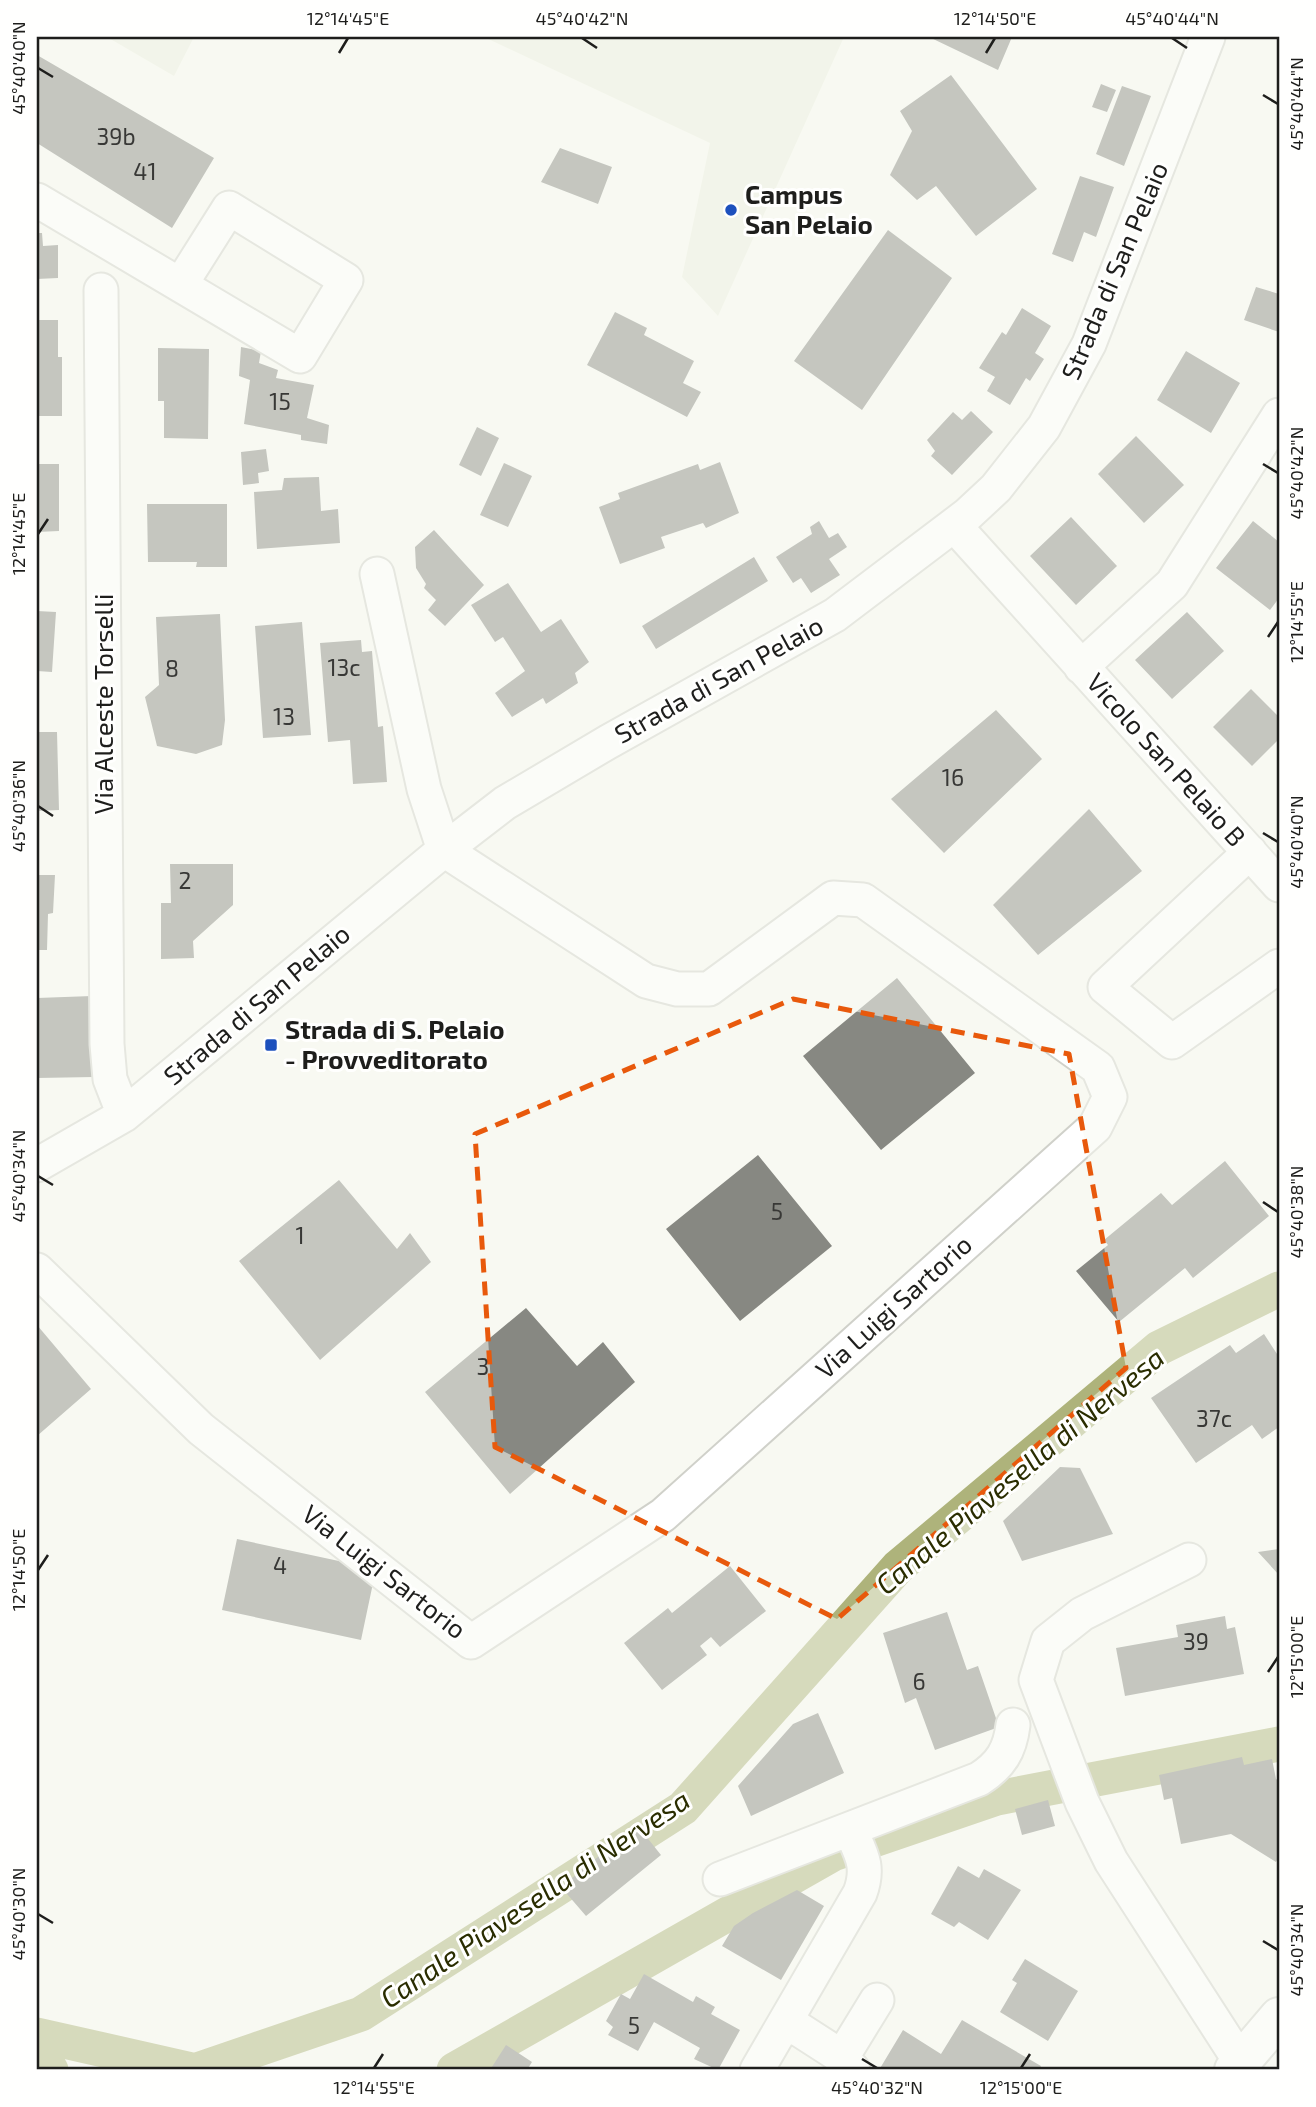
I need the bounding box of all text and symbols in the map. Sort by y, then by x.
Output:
text: 12°14'45"E [307,7,389,29]
text: 45°40'42"N [536,7,628,29]
text: 12°14'50"E [954,7,1036,29]
text: 45°40'44"N [1125,7,1219,29]
text: 45°40'40"N [7,21,29,115]
text: 45°40'44"N [1285,57,1307,151]
house number: 39b [96,122,136,150]
house number: 41 [133,157,157,185]
street label: Strada di San Pelaio [1054,157,1173,384]
place label: Campus San Pelaio [745,178,873,239]
marker: Campus San Pelaio [723,202,739,218]
house number: 15 [269,387,291,415]
text: 45°40'42"N [1285,427,1307,519]
text: 12°14'45"E [7,493,29,575]
text: 12°14'55"E [1285,581,1307,663]
street label: Via Alceste Torselli [87,594,118,814]
street label: Strada di San Pelaio [609,609,828,749]
house number: 13c [327,653,361,681]
house number: 8 [165,654,179,682]
street label: Vicolo San Pelaio B [1081,666,1253,852]
house number: 13 [273,702,295,730]
text: 45°40'36"N [7,760,29,852]
house number: 16 [942,763,964,791]
text: 45°40'40"N [1285,795,1307,889]
house number: 2 [179,866,191,894]
street label: Strada di San Pelaio [157,917,355,1091]
place label: Strada di S. Pelaio - Provveditorato [285,1013,505,1074]
marker: Strada di S. Pelaio - Provveditorato [263,1037,279,1053]
text: 45°40'34"N [7,1130,29,1223]
text: 45°40'38"N [1285,1166,1307,1258]
house number: 5 [771,1197,783,1225]
house number: 1 [295,1221,305,1249]
street label: Via Luigi Sartorio [809,1228,977,1384]
water label: Canale Piavesella di Nervesa [868,1340,1170,1601]
house number: 3 [477,1352,489,1380]
house number: 37c [1196,1404,1232,1432]
street label: Via Luigi Sartorio [297,1497,473,1644]
text: 12°14'50"E [7,1529,29,1611]
house number: 4 [273,1551,287,1579]
text: 12°15'00"E [1285,1616,1307,1698]
house number: 39 [1183,1627,1209,1655]
house number: 6 [912,1667,926,1695]
water label: Canale Piavesella di Nervesa [373,1782,696,2015]
text: 45°40'30"N [7,1868,29,1960]
text: 45°40'34"N [1285,1904,1307,1997]
house number: 5 [628,2011,640,2039]
text: 12°14'55"E [333,2076,415,2098]
text: 45°40'32"N [831,2076,923,2098]
text: 12°15'00"E [980,2076,1062,2098]

